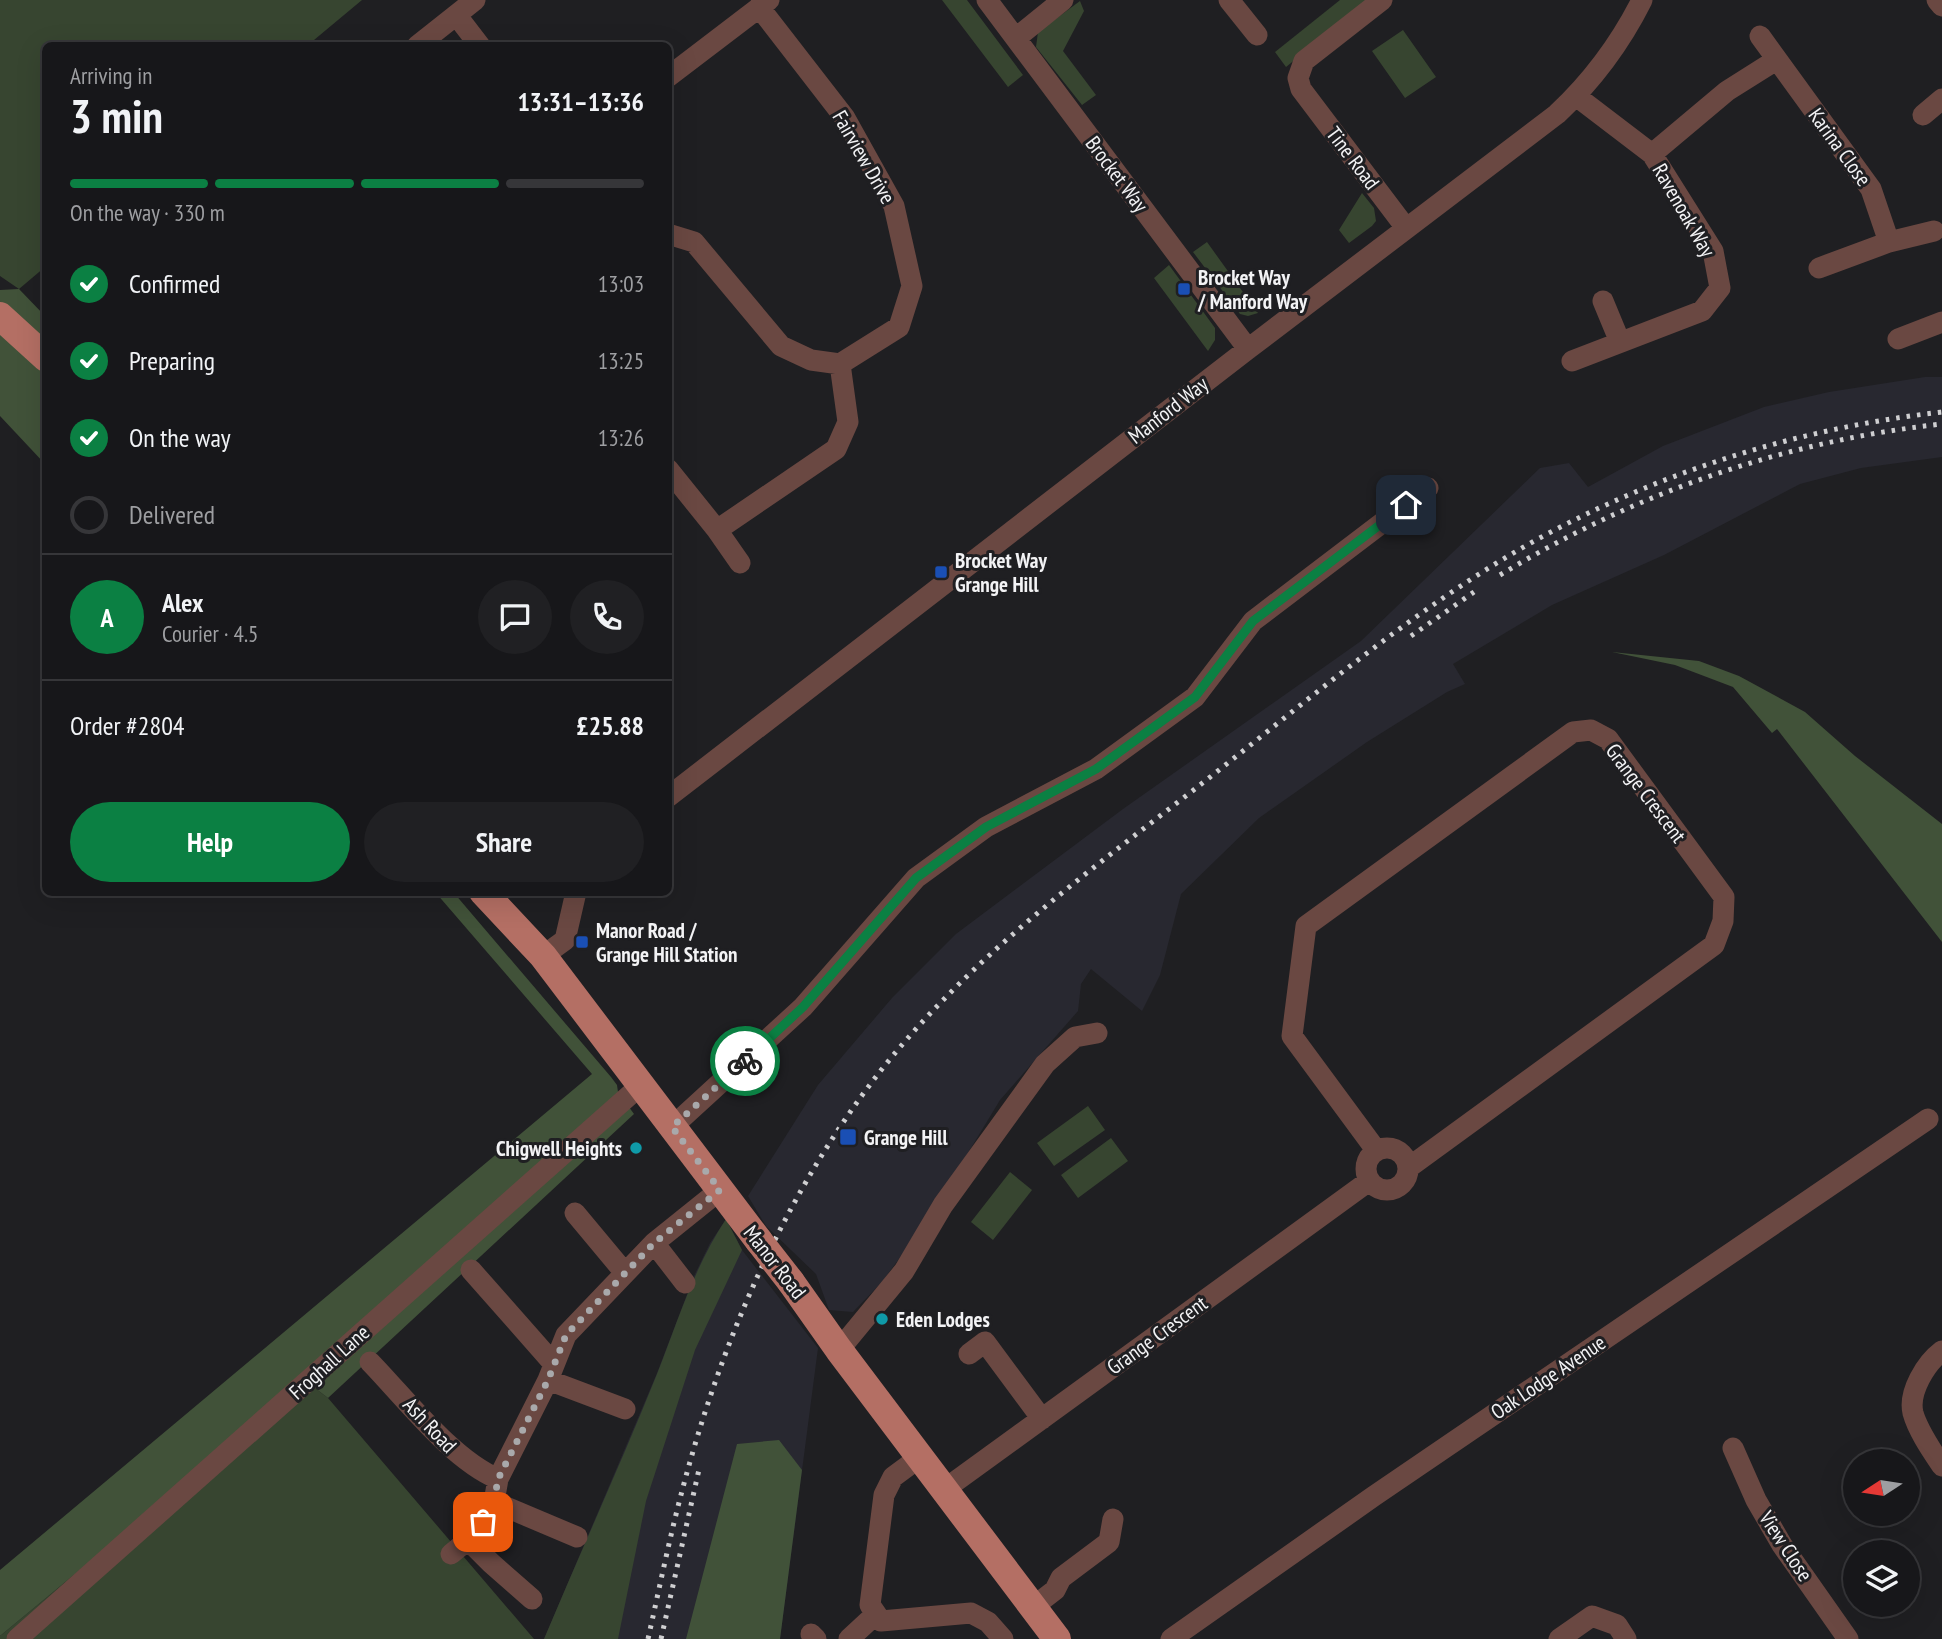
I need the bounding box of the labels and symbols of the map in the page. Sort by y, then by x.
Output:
street label: Karina Close [1803,103,1877,191]
street label: Fairview Drive [827,106,901,208]
street label: Tine Road [1321,121,1385,195]
street label: Brocket Way [1080,131,1154,218]
street label: Ravenoak Way [1646,158,1722,262]
place label: Brocket Way / Manford Way [1197,264,1308,315]
marker: Brocket Way / Manford Way [1176,281,1192,297]
street label: Manford Way [1123,370,1213,450]
pin [1376,475,1436,535]
place label: Brocket Way Grange Hill [955,547,1047,598]
marker: Brocket Way Grange Hill [933,564,949,580]
street label: Grange Crescent [1600,738,1692,848]
place label: Manor Road / Grange Hill Station [596,917,737,968]
marker: Manor Road / Grange Hill Station [574,934,590,950]
courier [710,1026,780,1096]
place label: Grange Hill [864,1124,948,1151]
marker: Grange Hill [838,1127,858,1147]
place label: Chigwell Heights [496,1135,622,1162]
marker: Chigwell Heights [628,1140,644,1156]
street label: Manor Road [738,1220,812,1304]
street label: Grange Crescent [1102,1289,1213,1380]
place label: Eden Lodges [896,1306,990,1333]
marker: Eden Lodges [874,1311,890,1327]
street label: Froghall Lane [283,1319,375,1405]
street label: Oak Lodge Avenue [1485,1329,1611,1425]
street label: Ash Road [397,1391,463,1459]
north arrow [1843,1449,1920,1526]
pin [453,1492,513,1552]
street label: View Close [1753,1505,1819,1586]

